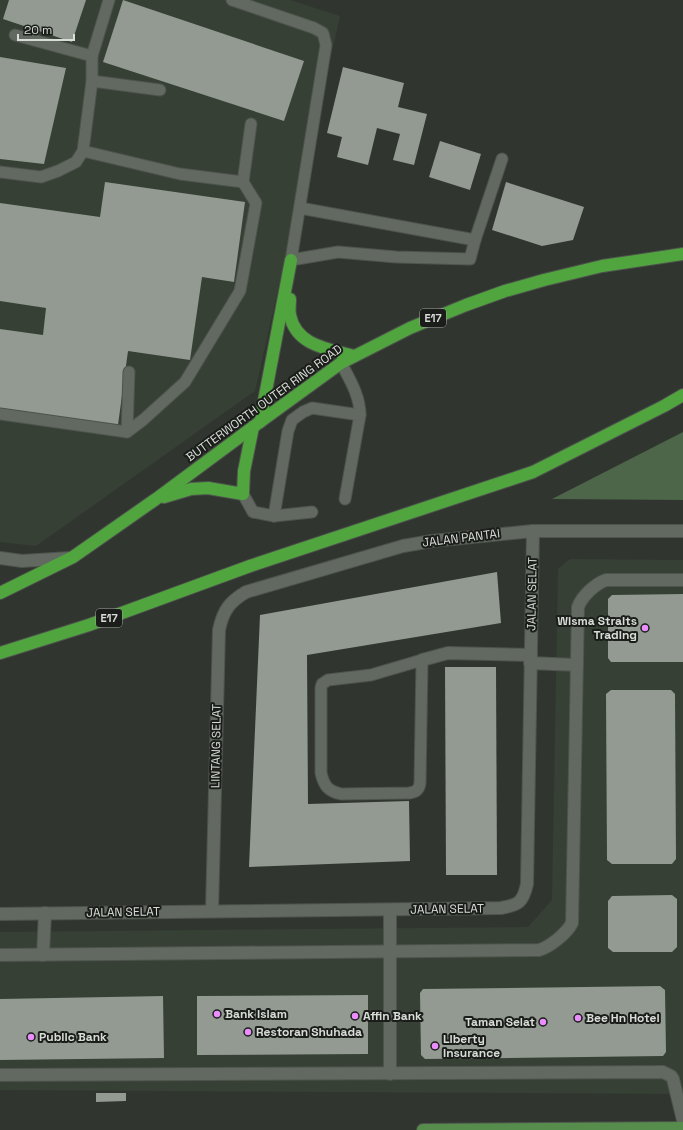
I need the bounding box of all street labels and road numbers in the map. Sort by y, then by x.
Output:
road number: E17 [420,309,446,327]
street label: BUTTERWORTH OUTER RING ROAD [183,341,345,465]
street label: JALAN PANTAI [421,525,501,551]
street label: JALAN SELAT [523,557,541,631]
road number: E17 [96,609,122,627]
street label: LINTANG SELAT [207,704,225,788]
street label: JALAN SELAT [410,900,484,918]
street label: JALAN SELAT [86,903,160,921]

